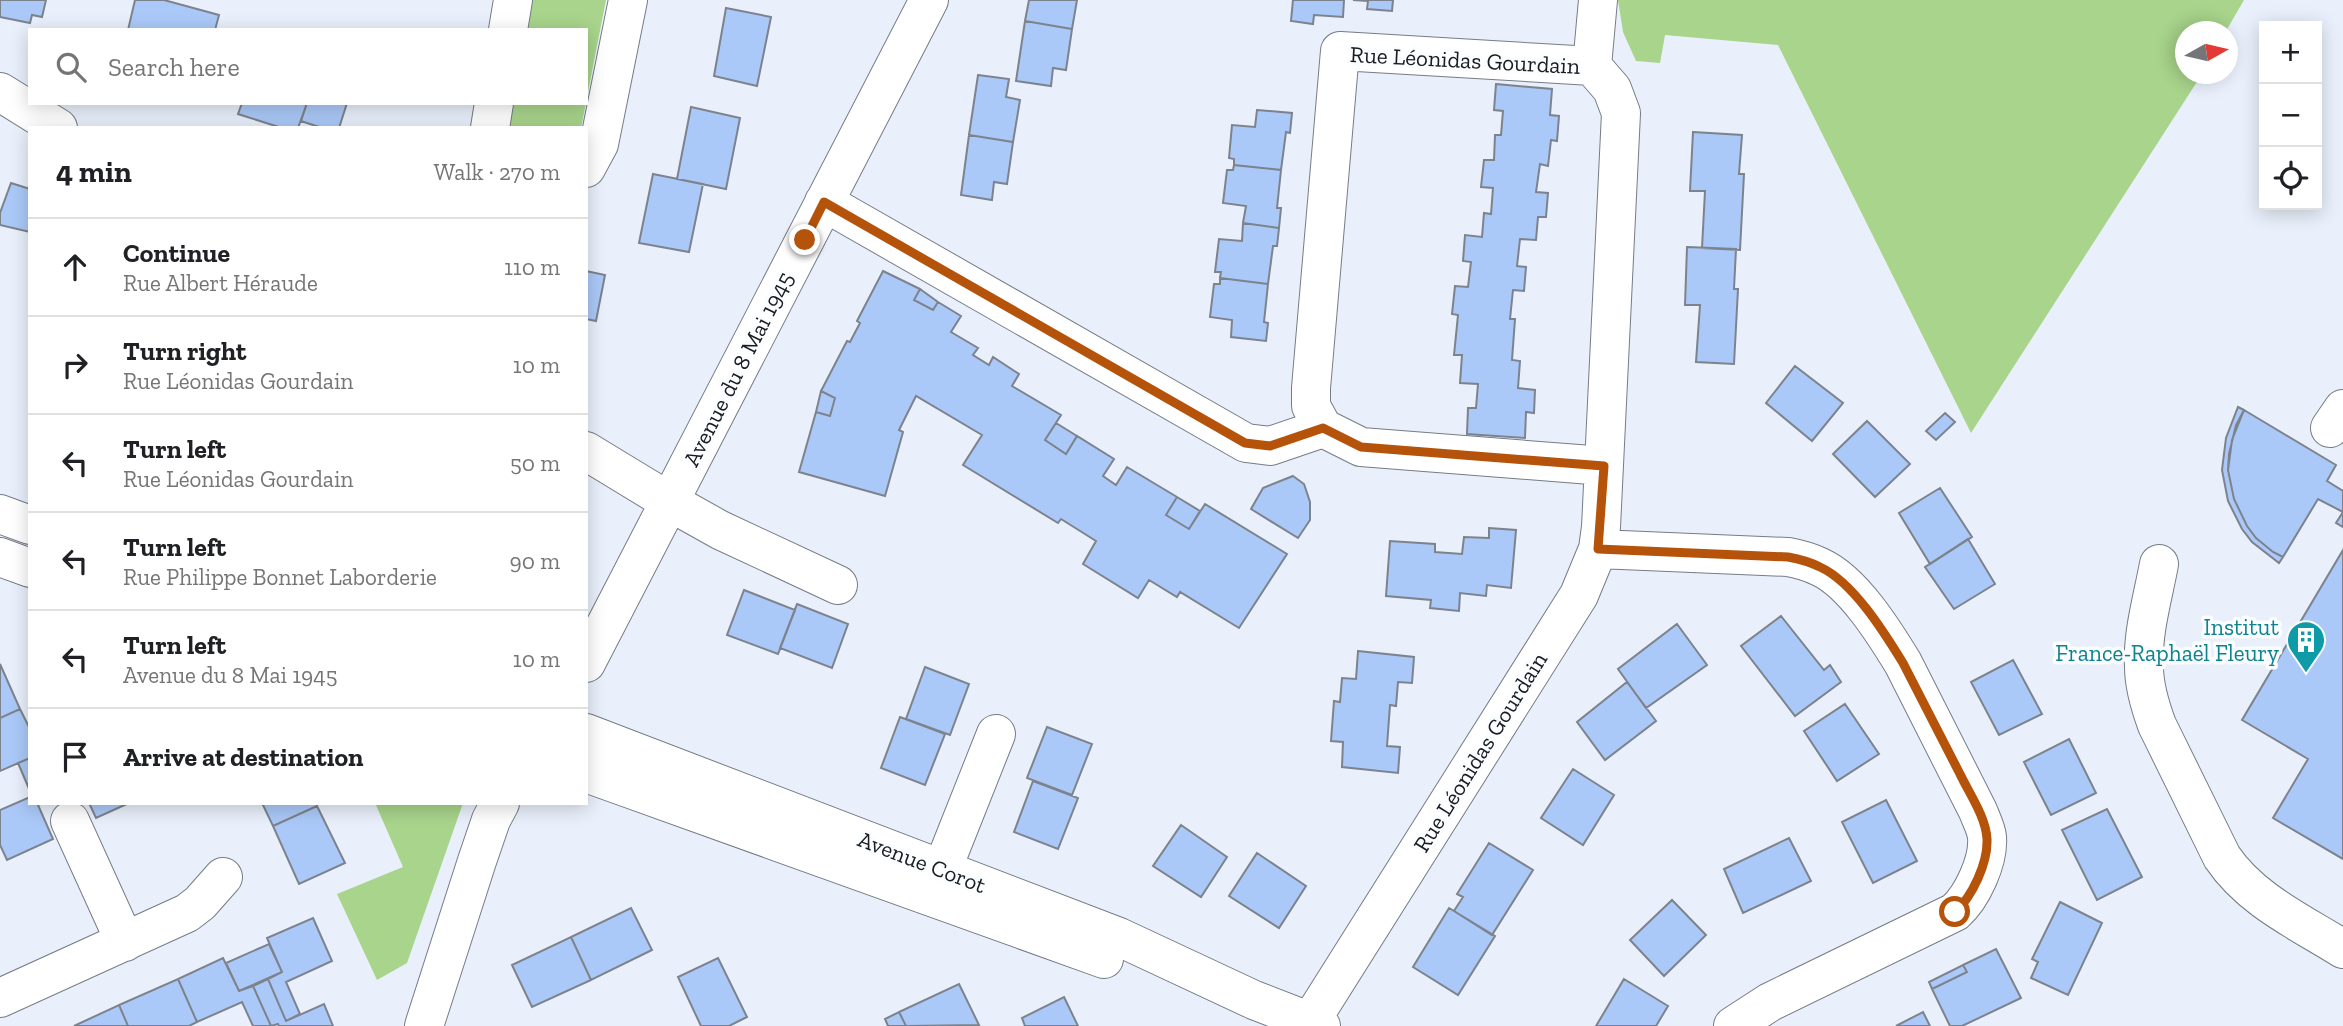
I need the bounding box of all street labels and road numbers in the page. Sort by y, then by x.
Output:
street label: Rue Léonidas Gourdain [1349,40,1581,80]
street label: Avenue du 8 Mai 1945 [677,267,799,471]
street label: Rue Léonidas Gourdain [1407,647,1553,857]
street label: Avenue Corot [854,825,990,899]

